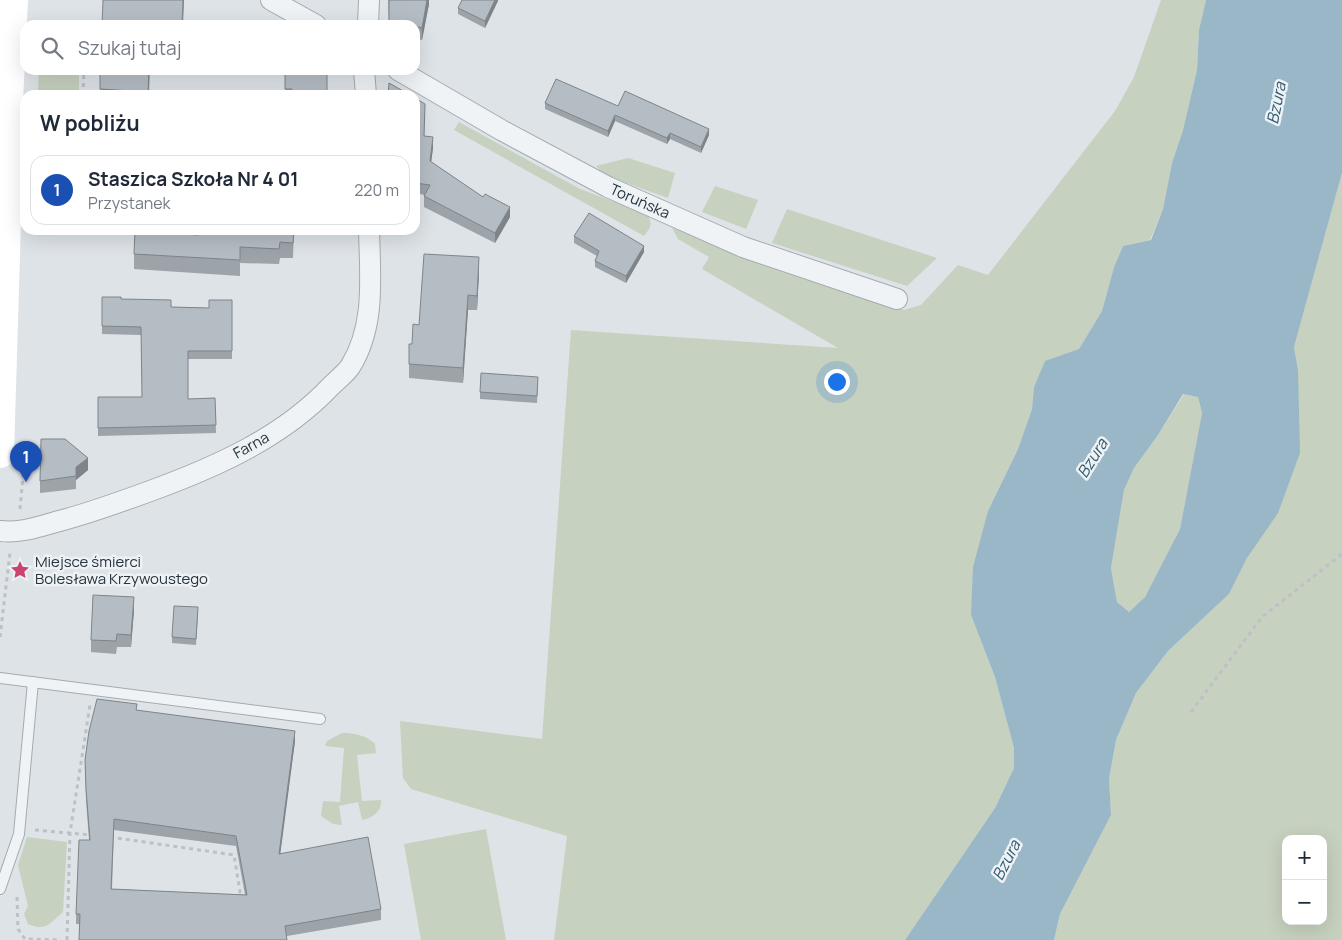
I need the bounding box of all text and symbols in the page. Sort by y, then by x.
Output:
search box [20,20,420,75]
icon: search [38,34,66,62]
text: Szukaj tutaj [78,35,181,61]
water label: Bzura [1261,79,1291,126]
text: W pobliżu [40,109,140,137]
text: Staszica Szkoła Nr 4 01 [88,166,299,192]
street label: Toruńska [607,178,673,224]
text: 1 [53,179,61,201]
text: 220 m [354,179,399,201]
text: Przystanek [88,192,171,214]
your location [824,369,850,395]
street label: Farna [229,427,273,463]
water label: Bzura [1072,433,1113,482]
pin: 1 [10,441,42,482]
place label: Miejsce śmierci Bolesława Krzywoustego [35,551,208,589]
place icon: Miejsce śmierci Bolesława Krzywoustego [9,559,31,581]
water label: Bzura [987,835,1026,884]
map controls [1282,835,1327,925]
button: + [1282,835,1327,880]
button: − [1282,880,1327,925]

